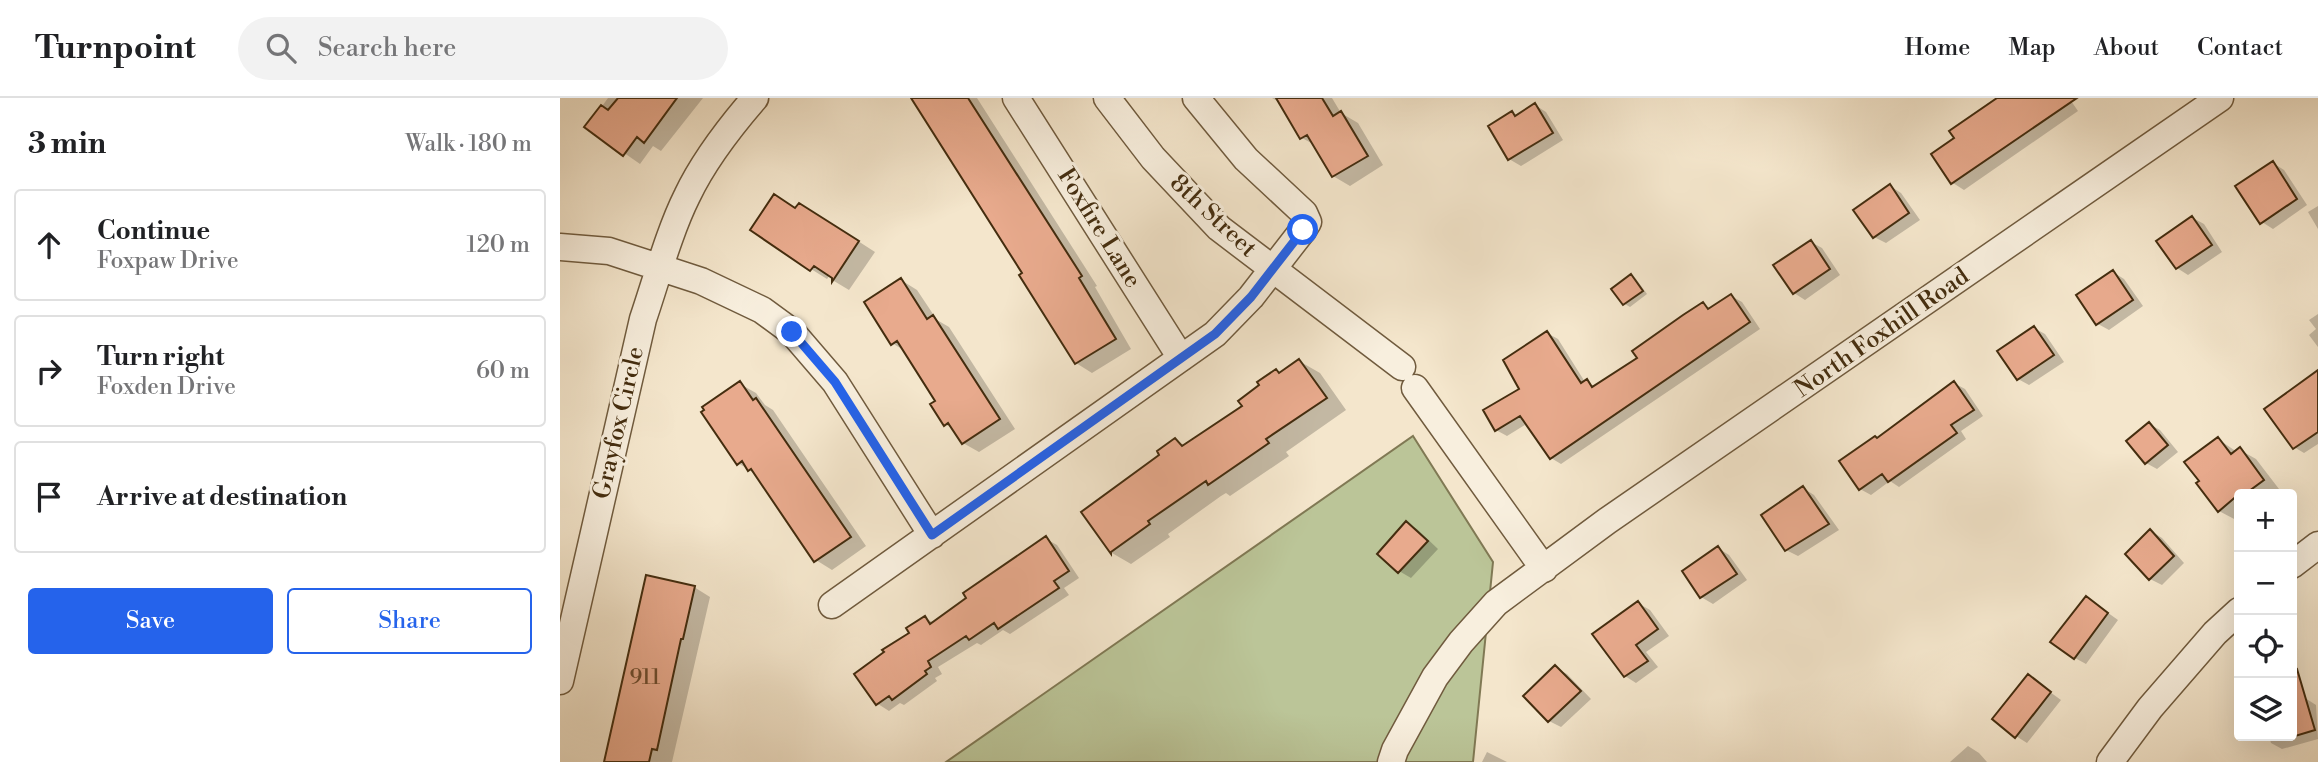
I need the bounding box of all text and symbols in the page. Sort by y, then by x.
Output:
search box [238,17,728,80]
text: Turnpoint [35,28,196,69]
icon: search [262,29,300,67]
text: Search here [318,32,456,64]
text: Home [1905,33,1970,63]
text: Map [2008,33,2056,63]
text: About [2094,33,2159,63]
text: Contact [2197,33,2283,63]
text: 3 min [28,125,106,163]
text: Walk · 180 m [405,130,532,158]
street label: Foxfire Lane [1050,163,1148,293]
street label: 8th Street [1163,168,1263,264]
route start [1287,214,1318,245]
text: Continue [97,215,210,247]
icon: ahead [30,226,68,264]
text: 120 m [466,231,530,259]
text: Foxpaw Drive [97,247,239,275]
street label: North Foxhill Road [1789,261,1975,404]
route end [776,316,807,347]
text: Turn right [97,341,225,373]
street label: Grayfox Circle [587,344,651,502]
icon: right [30,352,68,390]
text: 60 m [476,357,530,385]
text: Foxden Drive [97,373,236,401]
icon: arrive [30,478,68,516]
text: Arrive at destination [97,481,347,513]
map controls [2234,489,2297,741]
button: + [2234,489,2297,552]
button: − [2234,552,2297,615]
button: Save [28,588,273,654]
button: Share [287,588,532,654]
button: locate [2234,615,2297,678]
house number: 911 [630,665,660,691]
button: layers [2234,678,2297,741]

